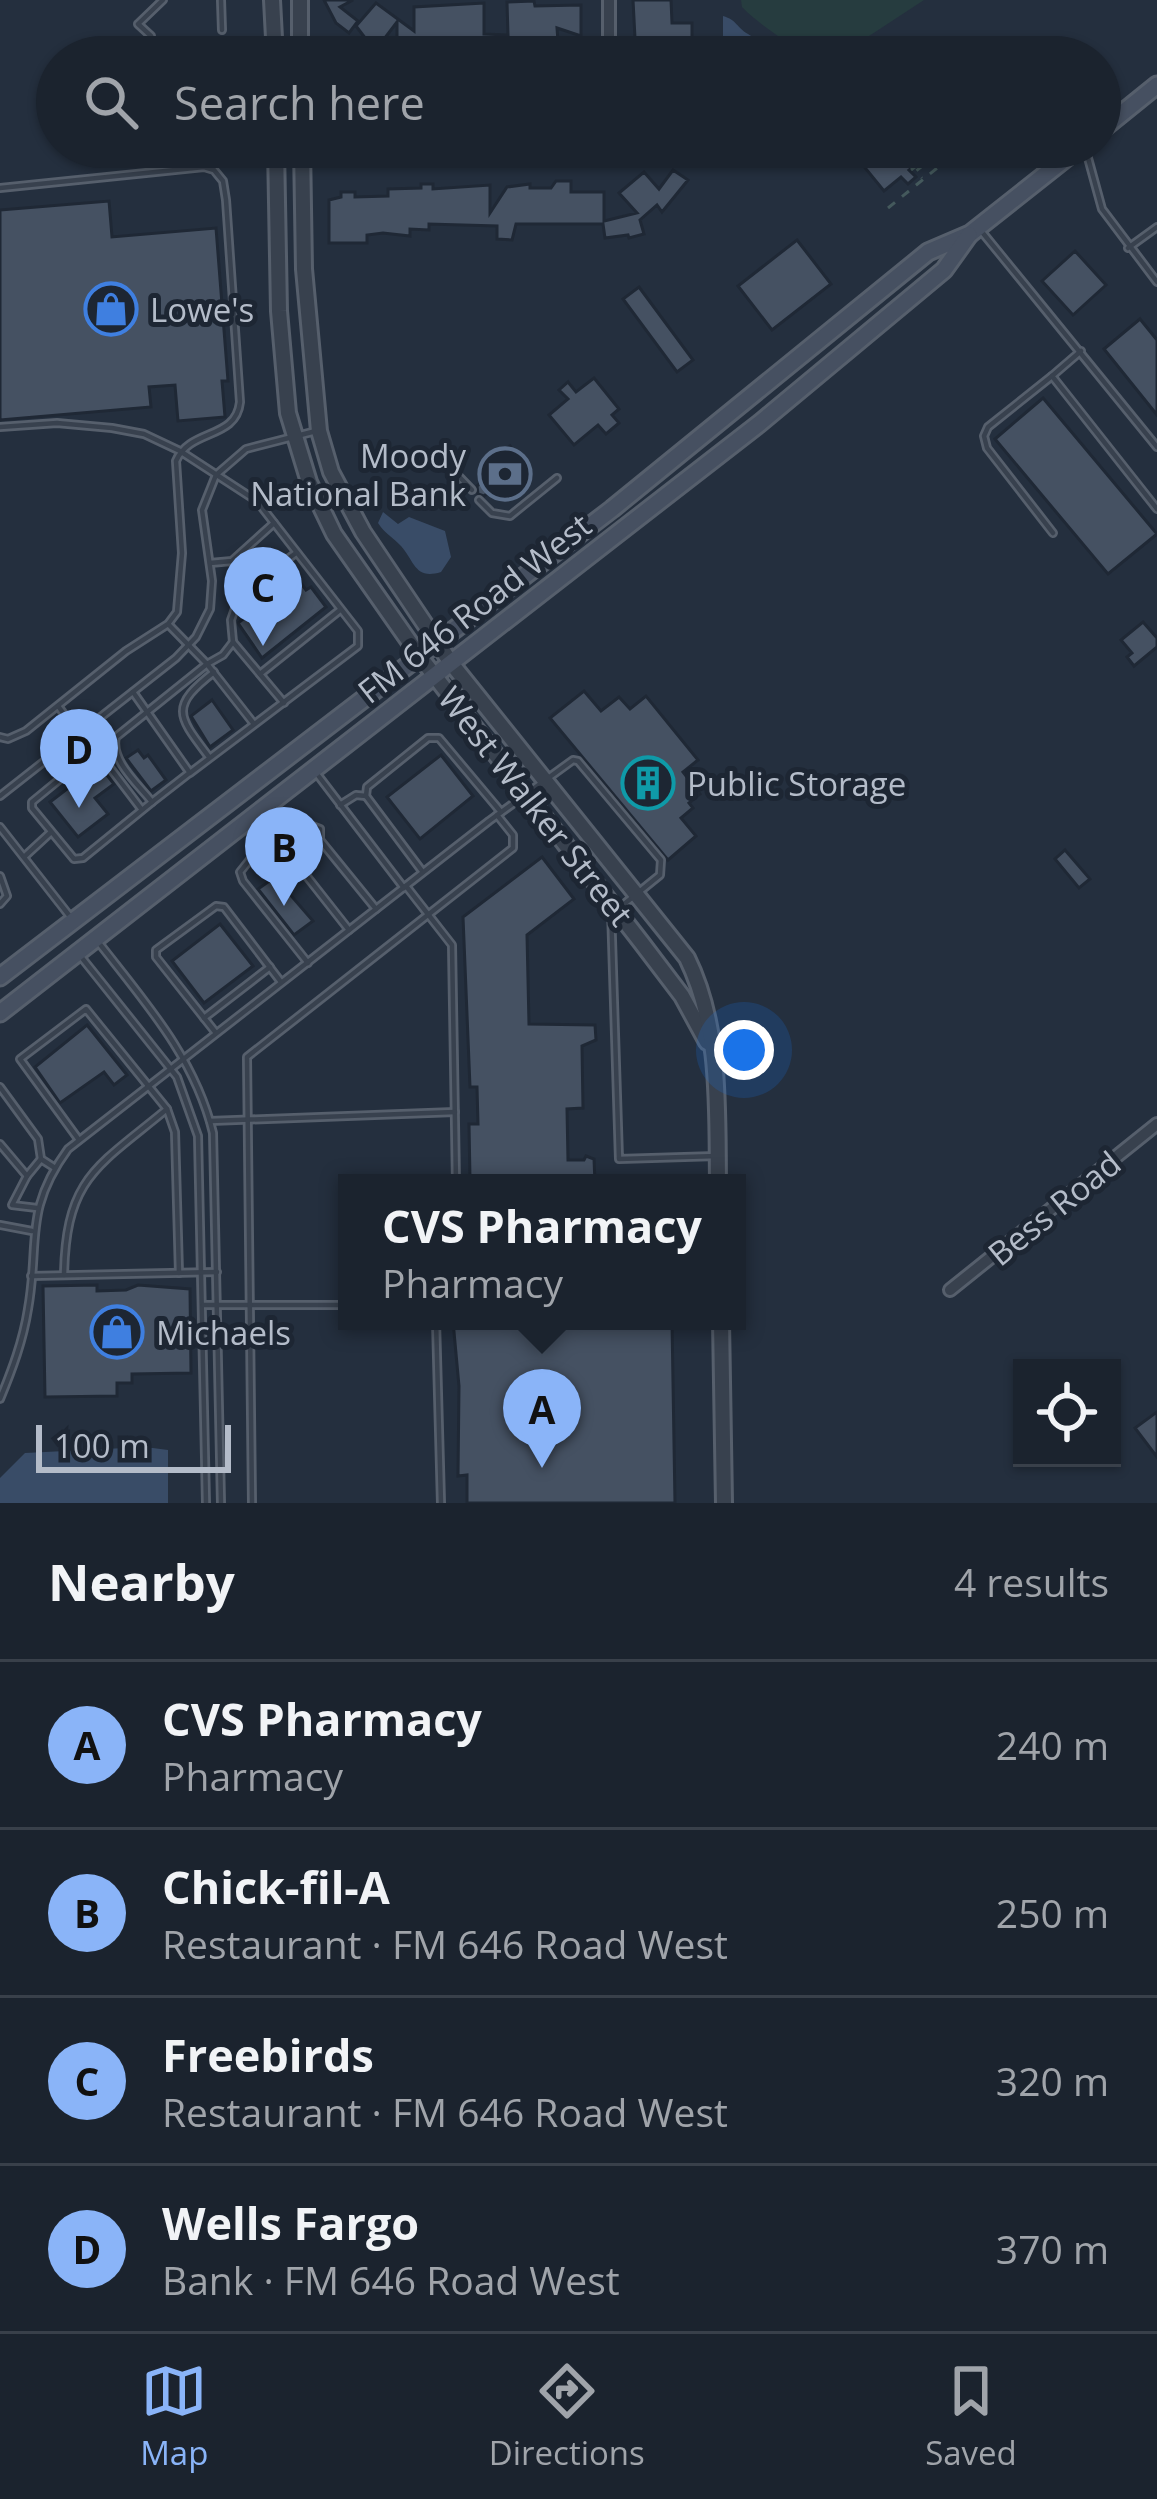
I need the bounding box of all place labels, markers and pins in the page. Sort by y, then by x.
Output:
shop icon: Lowe's [83,281,139,337]
place label: Lowe's [150,287,254,332]
place label: Moody National Bank [250,433,467,516]
bank icon: Moody National Bank [477,446,533,502]
pin: C [224,547,302,646]
pin: D [40,709,118,808]
building icon: Public Storage [620,755,676,811]
place label: Public Storage [687,761,906,806]
pin: B [245,807,323,906]
shop icon: Michaels [89,1304,145,1360]
place label: Michaels [156,1310,291,1355]
pin: A [503,1369,581,1468]

